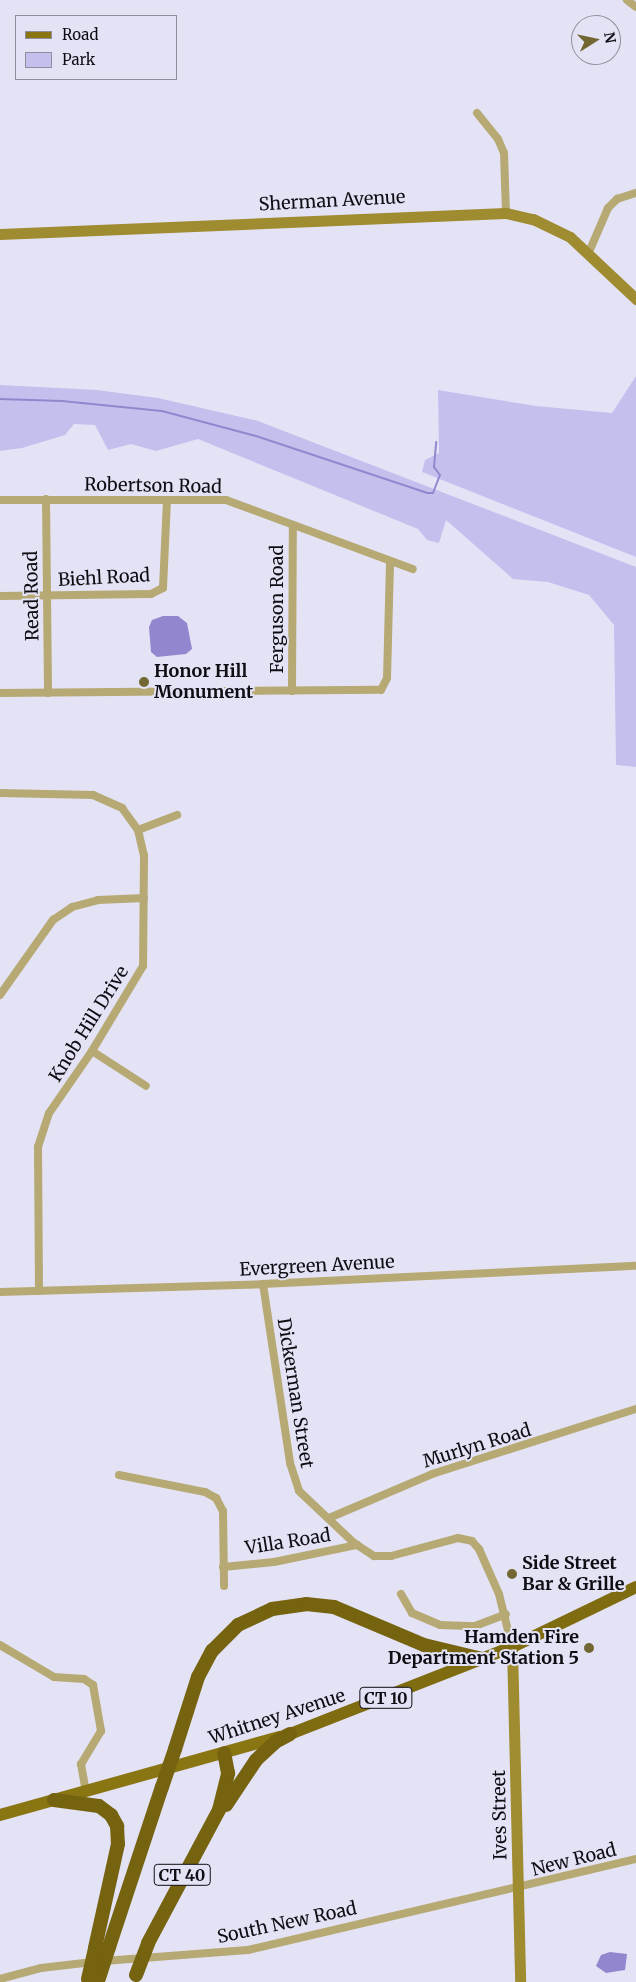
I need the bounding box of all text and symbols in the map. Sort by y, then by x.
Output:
legend [15,15,178,80]
north arrow [571,15,621,65]
text: Road [62,25,98,44]
text: N [600,31,620,45]
text: Park [62,50,95,69]
street label: Sherman Avenue [258,186,406,216]
street label: Robertson Road [84,474,222,498]
street label: Ferguson Road [266,545,288,673]
street label: Read Road [20,551,44,641]
street label: Biehl Road [57,565,151,591]
place label: Honor Hill Monument [154,661,253,704]
marker: Honor Hill Monument [138,676,150,688]
street label: Knob Hill Drive [45,962,133,1086]
street label: Evergreen Avenue [239,1251,395,1281]
street label: Dickerman Street [272,1316,318,1470]
street label: Murlyn Road [420,1419,534,1473]
street label: Villa Road [244,1525,332,1559]
place label: Side Street Bar & Grille [522,1553,624,1596]
marker: Side Street Bar & Grille [506,1568,518,1580]
place label: Hamden Fire Department Station 5 [388,1627,579,1670]
marker: Hamden Fire Department Station 5 [583,1642,595,1654]
street label: Whitney Avenue [206,1685,348,1749]
road number: CT 10 [358,1685,414,1712]
street label: Ives Street [488,1770,512,1860]
street label: New Road [529,1839,619,1881]
road number: CT 40 [153,1862,211,1888]
street label: South New Road [215,1898,359,1948]

